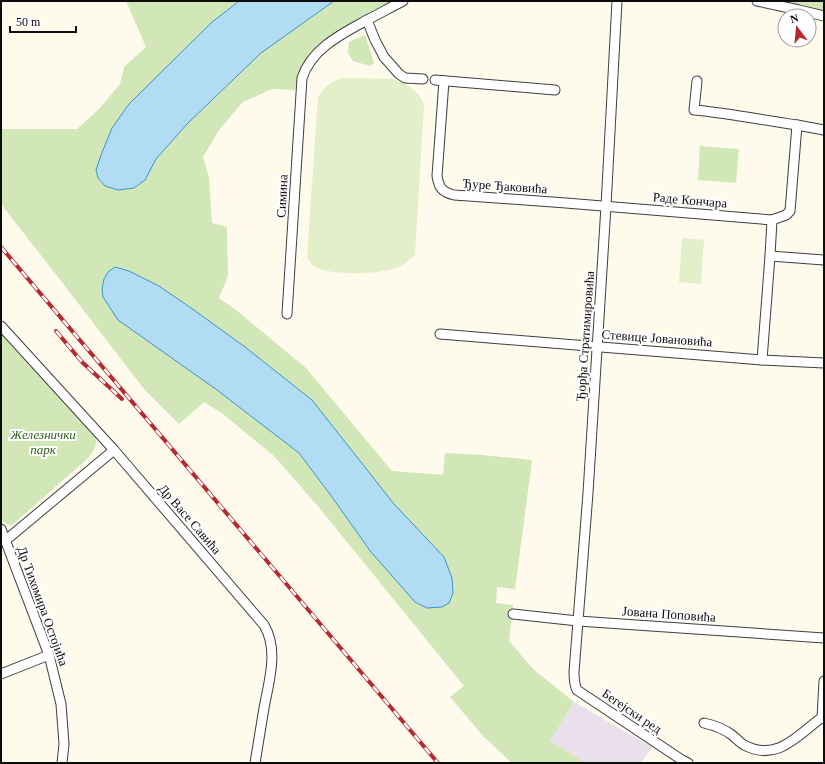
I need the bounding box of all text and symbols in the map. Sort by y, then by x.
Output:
scale bar [10,8,76,34]
north arrow [777,8,817,48]
text: N [789,12,800,25]
text: 50 m [16,15,41,29]
street label: Симина [273,174,291,218]
street label: Ђуре Ђаковића [462,176,548,196]
street label: Раде Кончара [652,189,728,211]
street label: Ђорђа Стратимировића [573,270,597,402]
street label: Стевице Јовановића [601,327,713,349]
park label: Железнички парк [9,427,76,457]
street label: Др Васе Савића [156,481,225,557]
street label: Др Тихомира Остојића [14,544,72,668]
street label: Јована Поповића [622,603,717,625]
street label: Бегејски ред [599,686,665,737]

